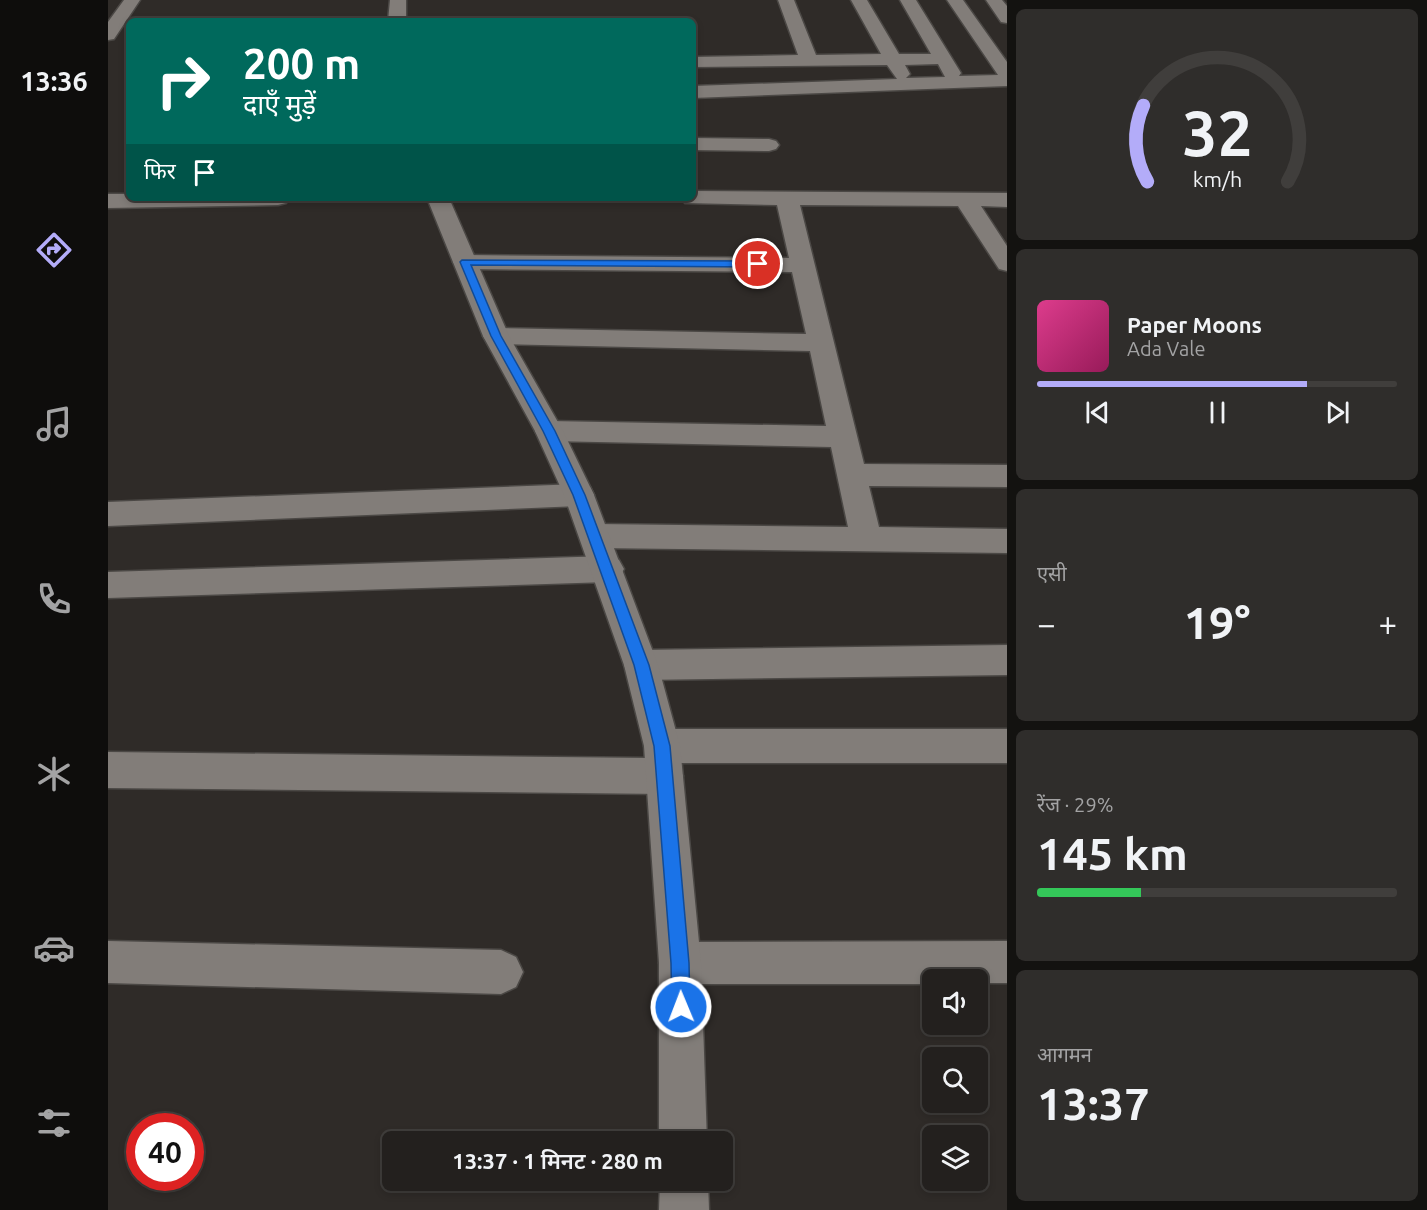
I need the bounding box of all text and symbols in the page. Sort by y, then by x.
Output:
text: 200 m [243,40,360,87]
icon: right [144,42,222,120]
text: 13:36 [20,66,88,96]
text: दाएँ मुड़ें [243,89,316,119]
text: 32 [1182,98,1252,168]
icon: arrive [188,156,221,189]
text: फिर [144,158,176,183]
text: km/h [1192,167,1242,191]
icon: directions [33,229,75,271]
pin [732,238,783,289]
icon: arrive [741,247,774,280]
text: Paper Moons [1127,312,1262,337]
text: Ada Vale [1127,337,1205,360]
icon: previous [1081,396,1114,429]
icon: pause [1201,396,1234,429]
icon: next [1321,396,1354,429]
icon: music [33,403,75,445]
text: एसी [1037,562,1067,585]
icon: phone [33,578,75,620]
text: 19° [1184,597,1250,648]
text: − [1037,605,1056,642]
text: + [1378,605,1397,642]
icon: climate [33,753,75,795]
text: रेंज · 29% [1037,793,1113,816]
text: 145 km [1037,828,1188,879]
icon: car [33,927,75,969]
map controls [922,969,988,1191]
button: sound [922,969,988,1035]
position arrow [649,975,713,1039]
text: आगमन [1037,1043,1092,1066]
button: search [922,1047,988,1113]
text: 13:37 [1037,1078,1150,1129]
icon: filters [33,1102,75,1144]
speed limit sign: 40 [126,1113,204,1191]
button: layers [922,1125,988,1191]
text: 13:37 · 1 मिनट · 280 m [452,1148,663,1173]

